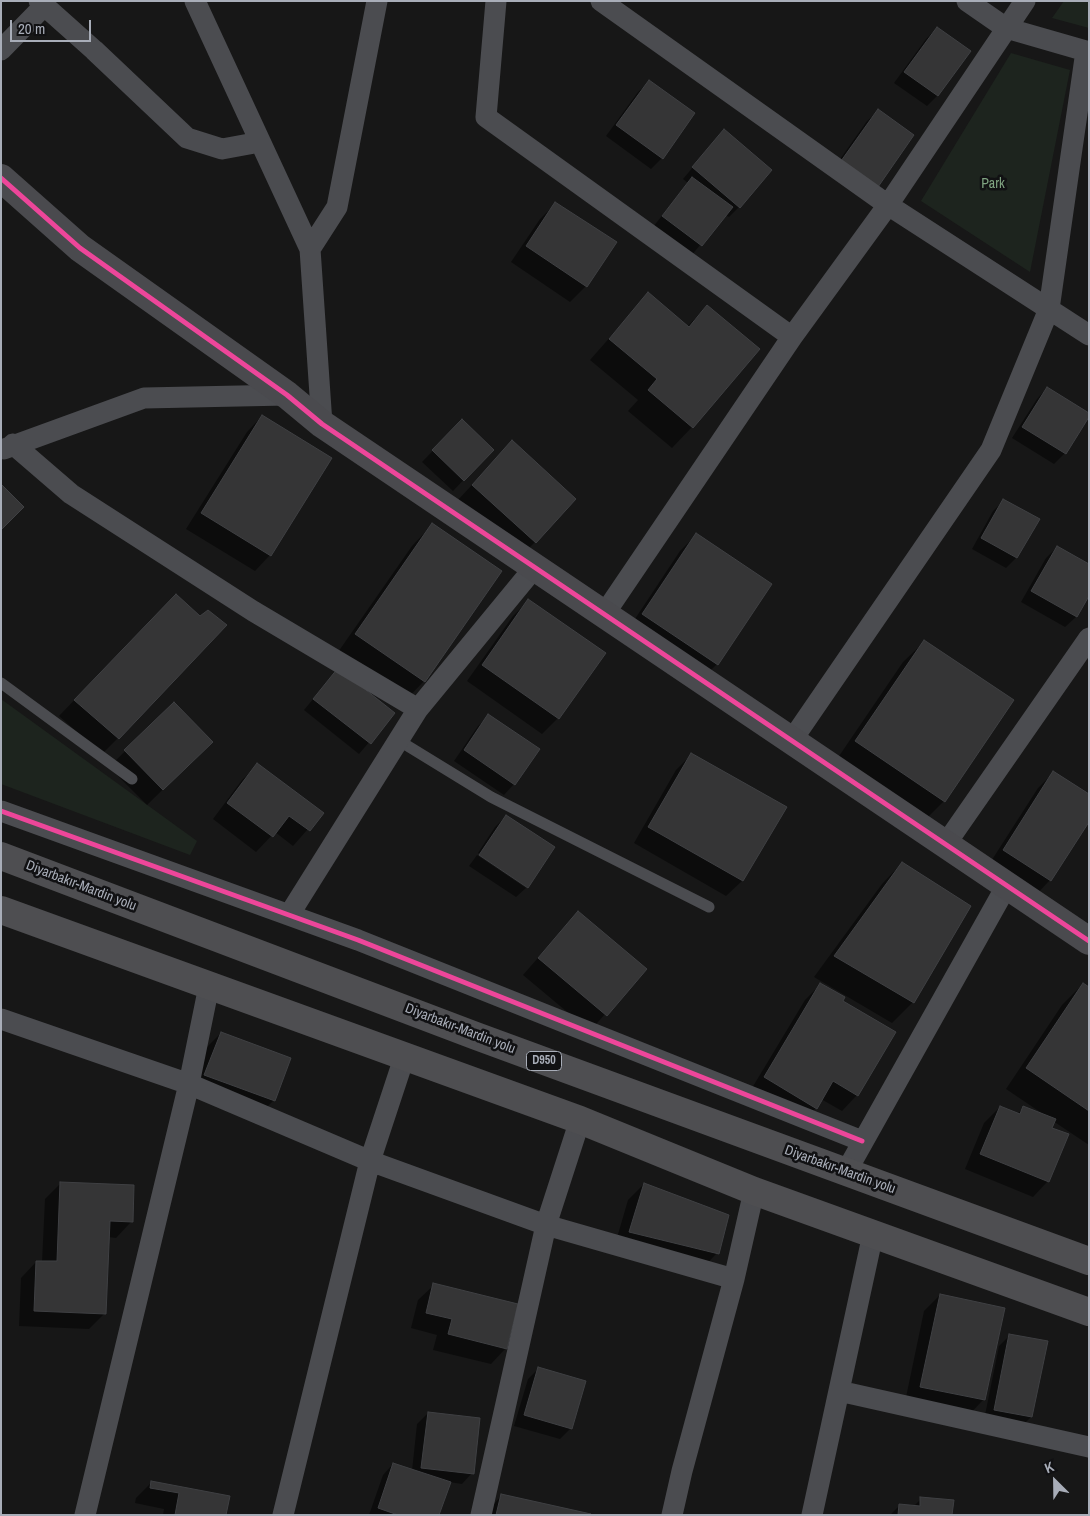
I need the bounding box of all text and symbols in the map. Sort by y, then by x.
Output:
scale bar [12,10,94,42]
text: 20 m [18,18,45,39]
park label: Park [981,176,1005,192]
street label: Diyarbakır-Mardin yolu [23,857,139,915]
street label: Diyarbakır-Mardin yolu [402,1000,518,1058]
road number: D950 [526,1052,562,1070]
street label: Diyarbakır-Mardin yolu [782,1142,898,1198]
north arrow [1030,1456,1080,1506]
text: K [1042,1457,1056,1477]

